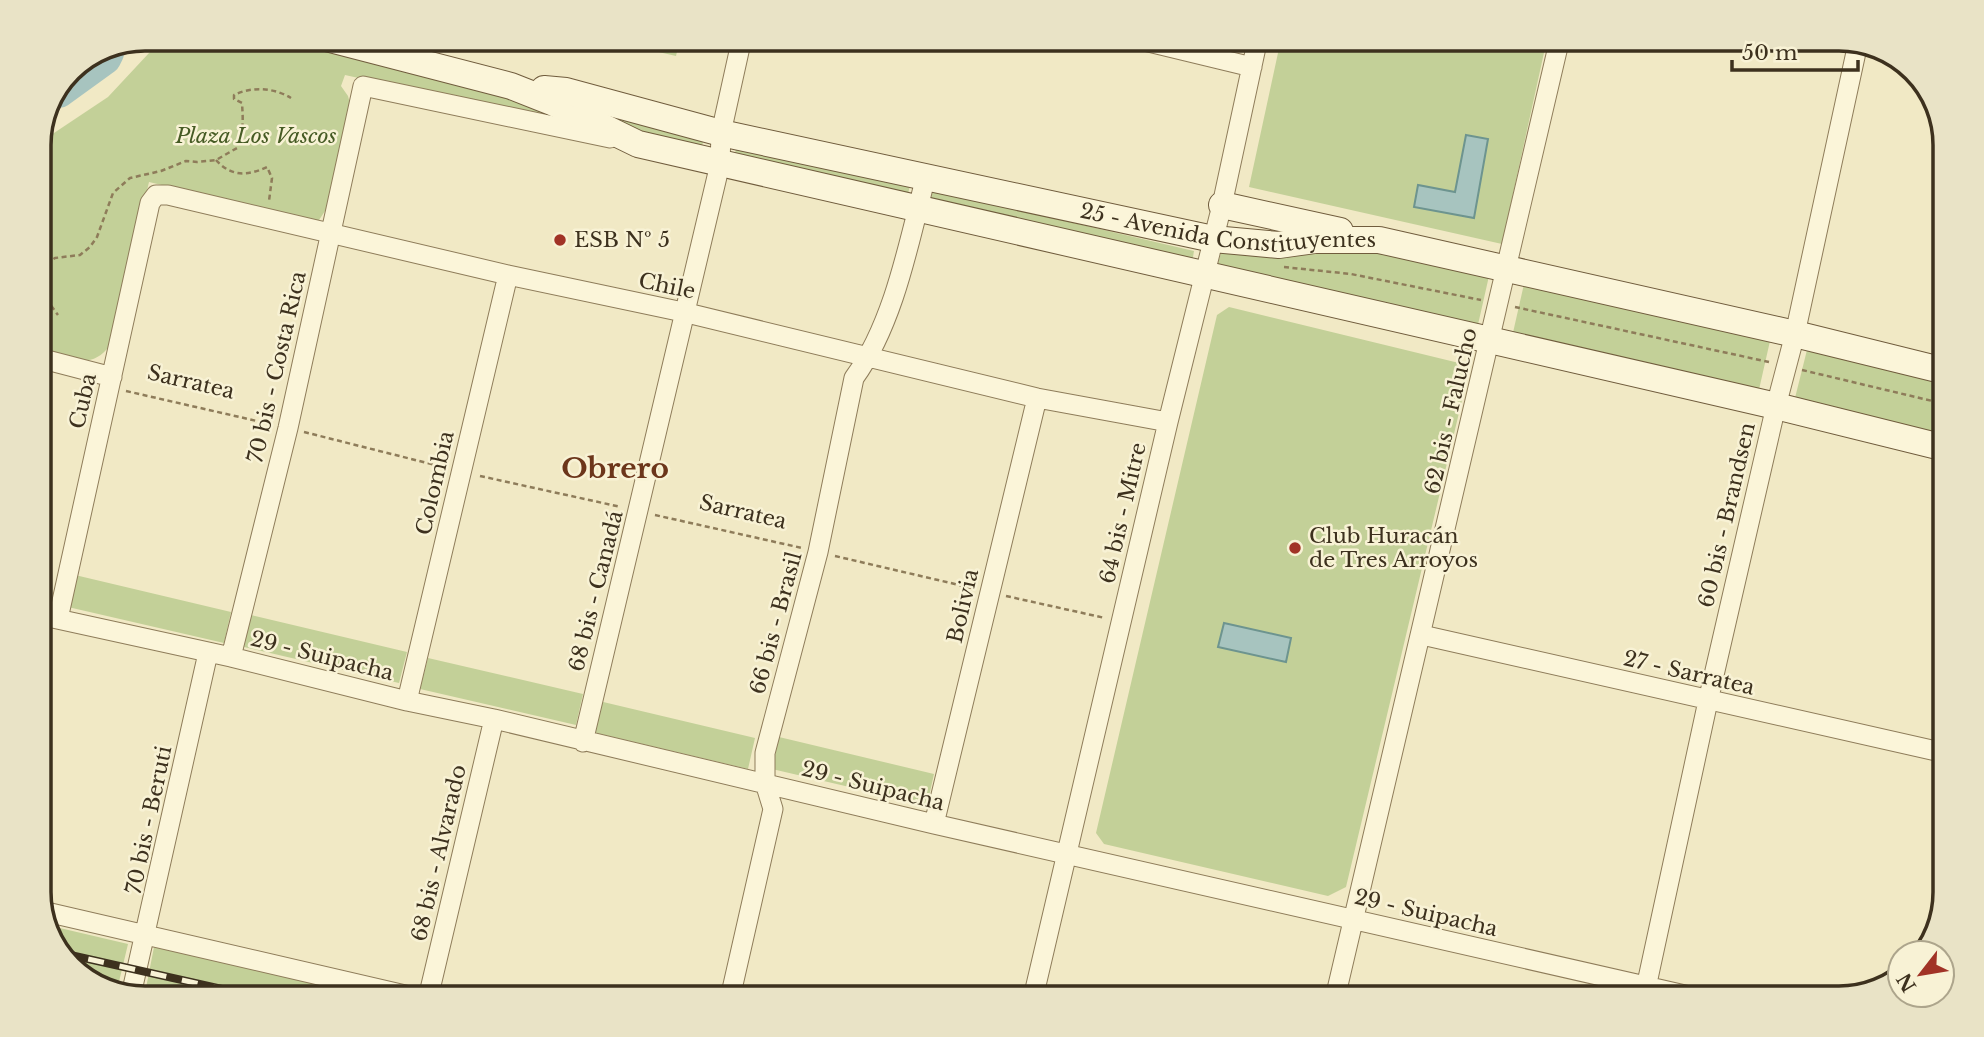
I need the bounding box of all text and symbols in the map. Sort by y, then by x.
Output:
scale bar [1732,28,1858,72]
text: 50 m [1742,40,1798,66]
park label: Plaza Los Vascos [174,123,337,149]
street label: 25 - Avenida Constituyentes [1078,198,1376,258]
place label: ESB Nº 5 [574,227,670,253]
marker: ESB Nº 5 [552,232,568,248]
street label: Chile [636,267,698,305]
street label: 70 bis - Costa Rica [242,268,312,465]
street label: 62 bis - Falucho [1419,325,1483,497]
street label: Sarratea [145,359,237,405]
street label: Cuba [64,370,102,431]
street label: 60 bis - Brandsen [1693,420,1761,610]
street label: Colombia [410,428,460,538]
street label: 64 bis - Mitre [1094,440,1152,586]
district label: Obrero [561,451,669,486]
street label: Sarratea [697,489,789,535]
street label: 68 bis - Canadá [563,508,629,674]
place label: Club Huracán de Tres Arroyos [1309,523,1478,573]
marker: Club Huracán de Tres Arroyos [1287,540,1303,556]
street label: 66 bis - Brasil [744,549,808,697]
street label: Bolivia [942,566,984,646]
street label: 29 - Suipacha [248,626,396,686]
street label: 27 - Sarratea [1621,645,1757,701]
street label: 70 bis - Beruti [121,743,177,897]
street label: 29 - Suipacha [799,756,947,816]
street label: 68 bis - Alvarado [406,762,472,944]
street label: 29 - Suipacha [1352,884,1501,942]
north arrow [1886,939,1956,1009]
text: N [1892,969,1921,996]

